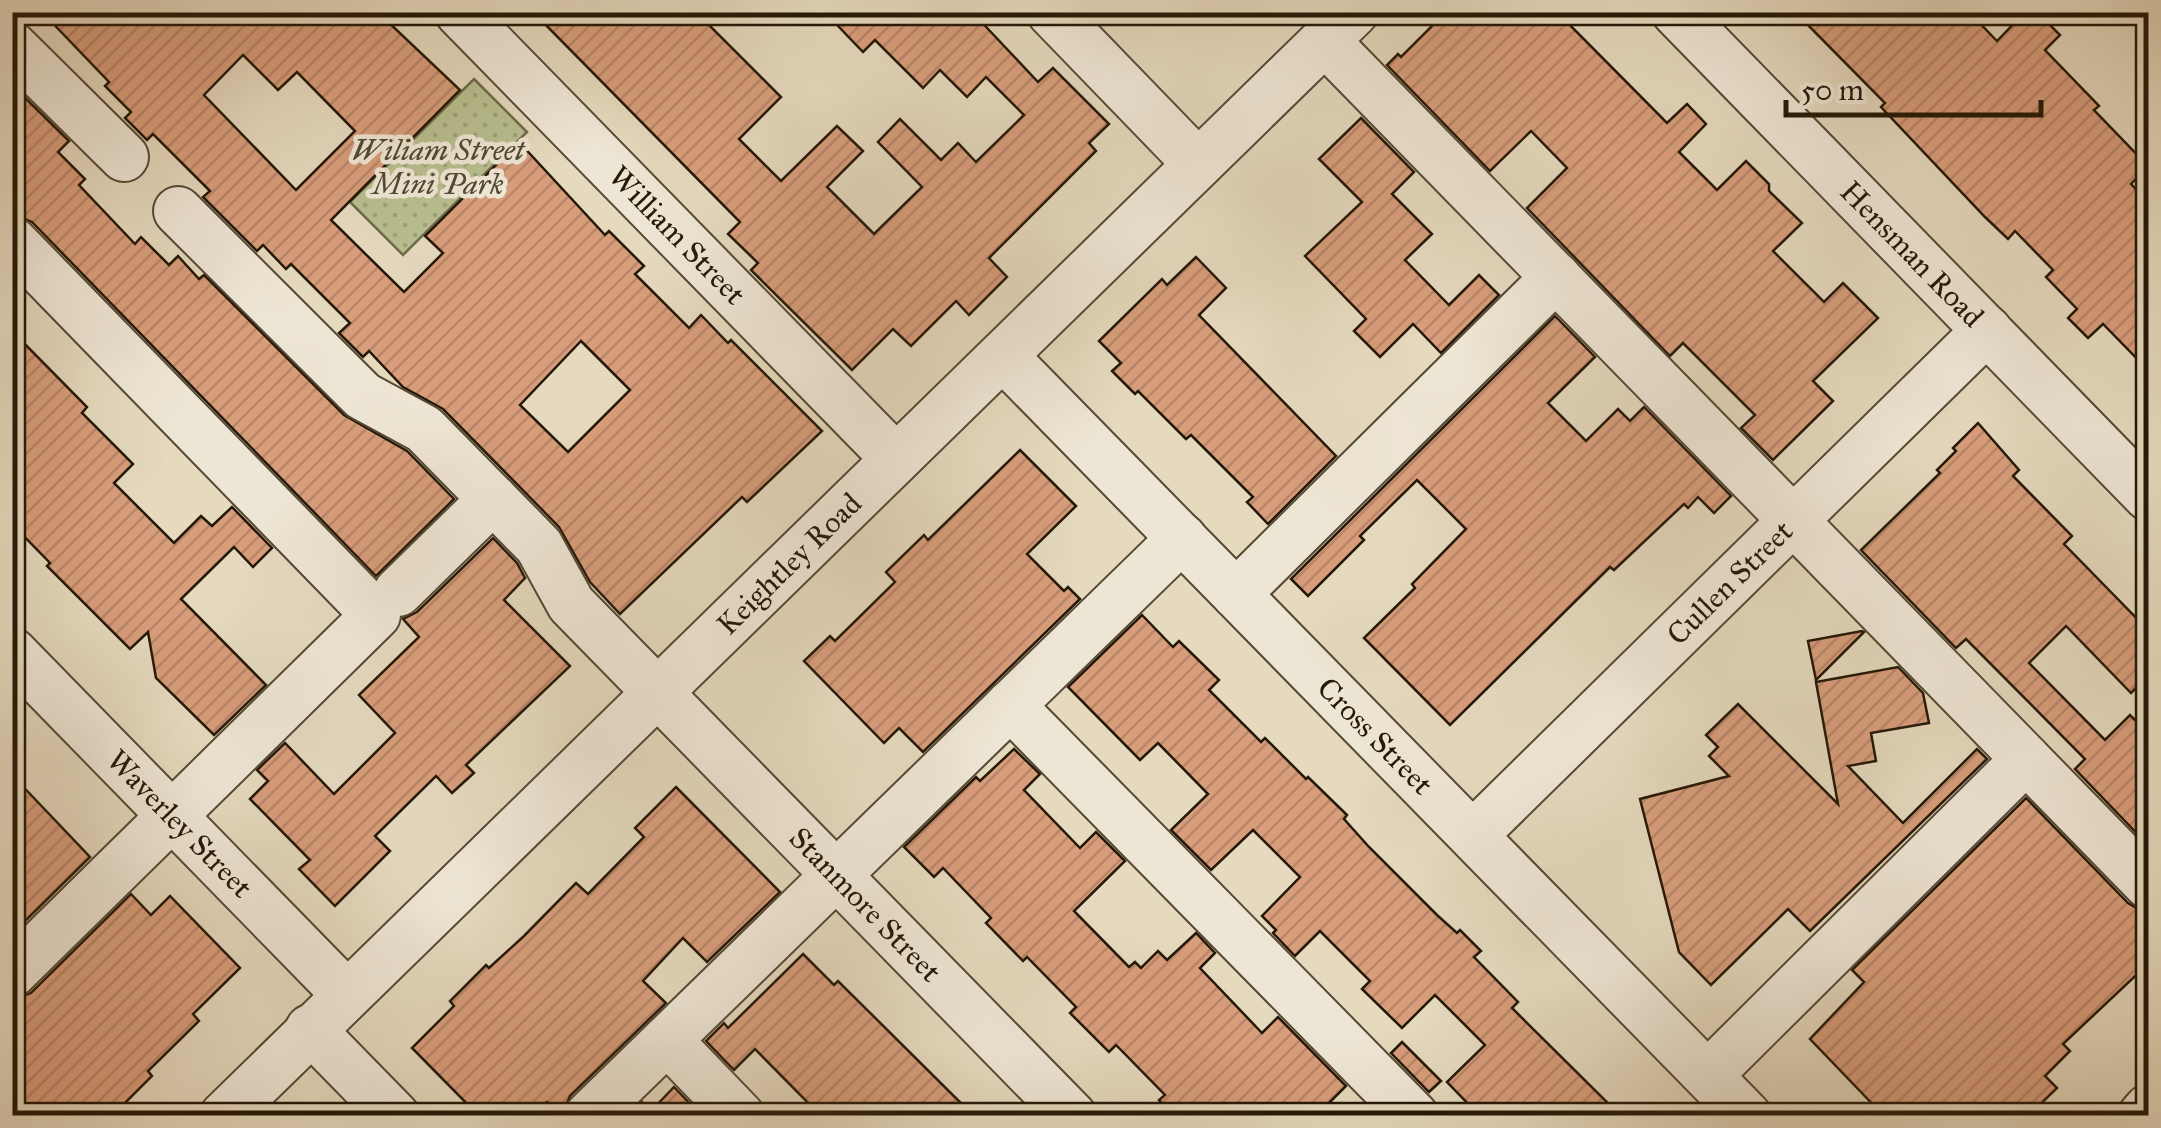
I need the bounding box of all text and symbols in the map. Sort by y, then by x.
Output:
scale bar [1786,55,2041,117]
text: 50 m [1801,72,1864,108]
park label: Wiliam Street Mini Park [352,132,526,202]
street label: William Street [601,158,753,312]
street label: Hensman Road [1833,173,1991,335]
street label: Keightley Road [709,485,869,642]
street label: Cullen Street [1659,513,1801,652]
street label: Cross Street [1310,670,1441,803]
street label: Waverley Street [100,742,260,905]
street label: Stanmore Street [782,820,949,990]

